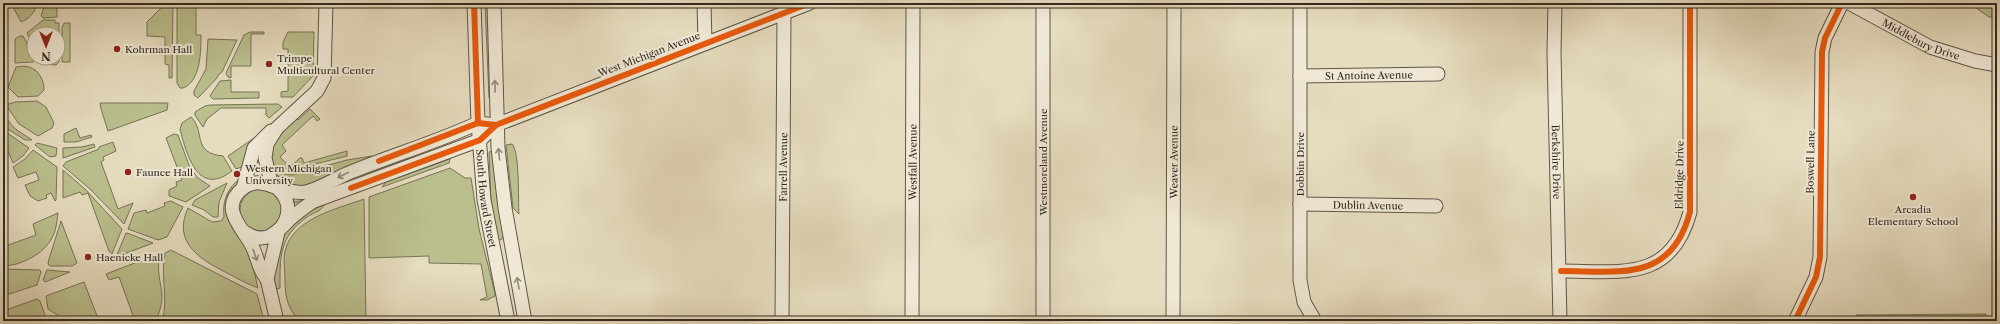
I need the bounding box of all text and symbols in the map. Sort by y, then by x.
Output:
street label: Middlebury Drive [1880,16,1962,63]
north arrow [26,26,66,66]
street label: West Michigan Avenue [595,29,703,80]
place label: Kohrman Hall [125,43,192,56]
marker: Kohrman Hall [112,44,122,54]
text: N [41,49,51,63]
place label: Trimpe Multicultural Center [277,52,376,77]
marker: Trimpe Multicultural Center [264,59,274,69]
street label: St Antoine Avenue [1325,68,1413,83]
one-way arrow [491,80,499,93]
street label: Westmoreland Avenue [1037,108,1050,217]
street label: Westfall Avenue [906,123,920,201]
street label: Weaver Avenue [1167,125,1181,200]
street label: Berkshire Drive [1549,125,1563,200]
street label: Boswell Lane [1803,130,1818,194]
street label: Dobbin Drive [1294,131,1307,196]
street label: Farrell Avenue [777,132,790,202]
street label: Eldridge Drive [1672,140,1687,210]
one-way arrow [495,148,503,161]
street label: South Howard Street [473,149,499,249]
place label: Western Michigan University [244,162,332,187]
place label: Faunce Hall [136,166,193,179]
marker: Faunce Hall [123,167,133,177]
marker: Western Michigan University [232,169,242,179]
one-way arrow [337,172,349,179]
marker: Arcadia Elementary School [1908,192,1918,202]
street label: Dublin Avenue [1333,198,1404,213]
place label: Arcadia Elementary School [1868,203,1958,228]
one-way arrow [252,249,260,261]
place label: Haenicke Hall [96,251,163,264]
marker: Haenicke Hall [83,252,93,262]
one-way arrow [514,276,522,289]

